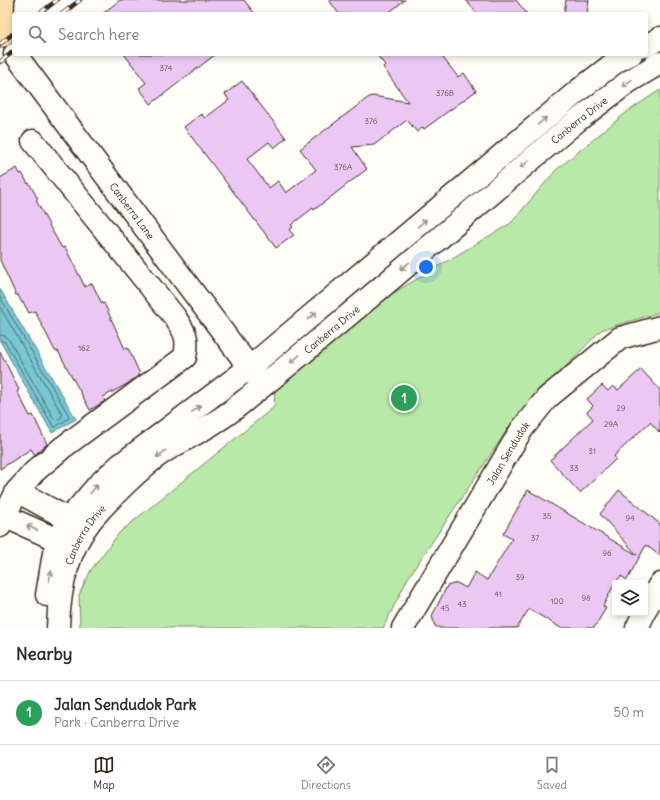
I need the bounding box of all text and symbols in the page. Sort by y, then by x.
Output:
search box [12,12,648,56]
icon: search [26,23,48,45]
text: Search here [58,25,139,44]
house number: 374 [160,63,173,73]
one-way arrow [621,79,632,87]
house number: 376B [436,88,454,98]
street label: Canberra Drive [548,94,610,147]
house number: 376 [365,116,378,126]
one-way arrow [537,116,548,125]
one-way arrow [520,160,531,169]
house number: 376A [334,162,352,172]
street label: Canberra Lane [107,180,157,242]
one-way arrow [416,218,427,227]
your location [416,257,436,277]
one-way arrow [399,262,410,271]
street label: Canberra Drive [301,303,362,357]
one-way arrow [306,311,317,320]
house number: 162 [78,343,91,353]
one-way arrow [289,355,300,364]
pin: 1 [391,383,417,413]
house number: 29 [617,403,626,413]
one-way arrow [191,405,202,413]
street label: Jalan Sendudok [484,419,533,487]
house number: 29A [604,419,618,429]
house number: 31 [588,446,596,456]
one-way arrow [156,450,167,458]
house number: 33 [569,463,579,473]
one-way arrow [90,484,99,494]
street label: Canberra Drive [63,502,109,567]
house number: 35 [542,511,552,521]
house number: 94 [625,513,635,523]
one-way arrow [26,524,38,531]
house number: 37 [531,533,539,543]
house number: 96 [602,548,612,558]
one-way arrow [46,569,54,582]
house number: 39 [515,572,525,582]
map controls [612,580,648,616]
button: layers [612,580,648,616]
house number: 41 [494,589,502,599]
house number: 98 [581,593,591,603]
house number: 100 [550,596,564,606]
house number: 43 [457,599,467,609]
house number: 45 [440,603,450,613]
text: Nearby [16,643,72,665]
text: Jalan Sendudok Park [54,695,196,714]
text: 1 [26,704,32,721]
text: 50 m [613,704,644,721]
text: Park · Canberra Drive [54,714,179,731]
tab: Map [93,754,115,792]
tab: Directions [301,754,351,792]
tab: Saved [537,754,567,792]

